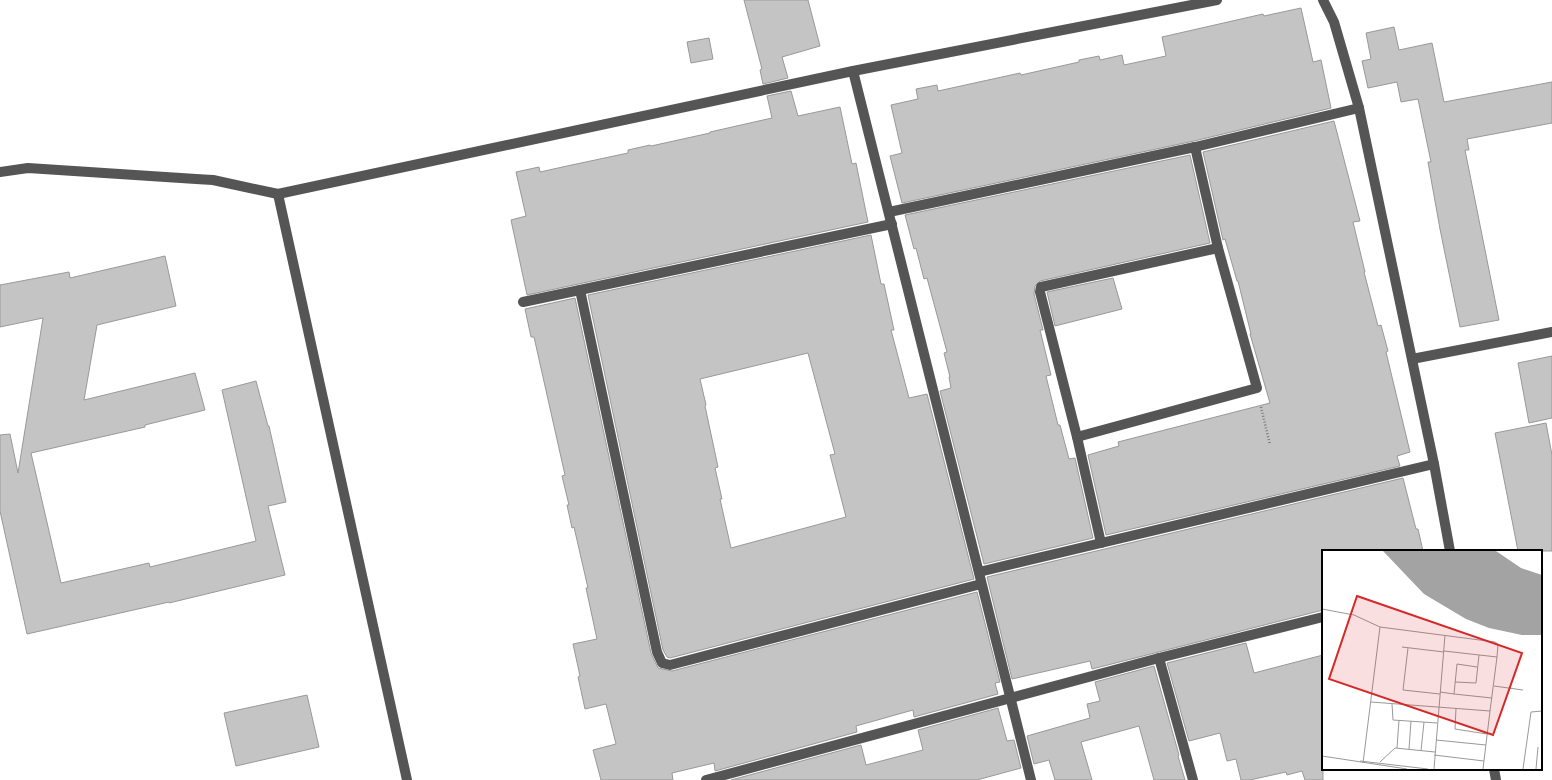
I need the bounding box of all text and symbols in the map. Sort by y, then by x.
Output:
inset map [1322,550,1542,770]

